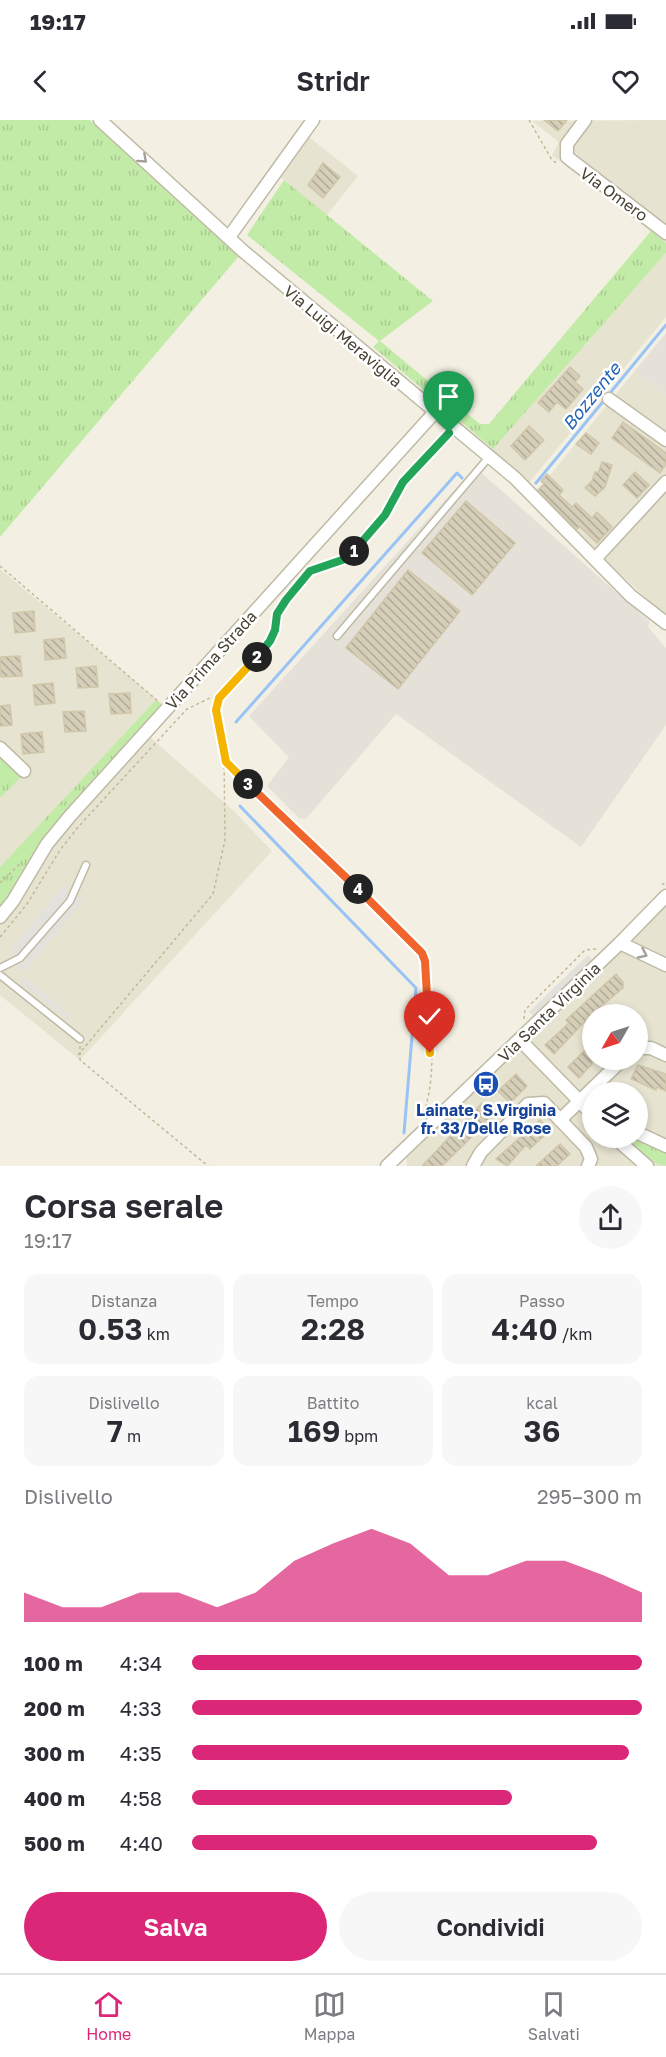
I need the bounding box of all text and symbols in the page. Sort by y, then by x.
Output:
text: 19:17 [30,8,86,35]
icon: back [24,65,57,98]
text: Stridr [296,65,370,97]
icon: heart [609,65,642,98]
one-way arrow [136,152,147,163]
street label: Via Omero [576,163,652,225]
street label: Via Luigi Meraviglia [280,281,406,391]
water label: Bozzente [557,357,626,434]
pin [423,371,474,433]
icon: arrive [432,380,465,413]
pin: 1 [339,536,369,566]
text: 1 [350,541,358,561]
street label: Via Prima Strada [161,606,261,714]
pin: 2 [242,642,272,672]
text: 2 [252,647,262,667]
pin: 3 [233,769,263,799]
text: 3 [243,774,253,794]
pin: 4 [343,874,373,904]
text: 4 [353,879,363,899]
one-way arrow [637,947,648,959]
street label: Via Santa Virginia [494,958,604,1066]
pin [404,991,455,1053]
icon: check [413,1000,446,1033]
north arrow [582,1004,648,1070]
map controls [582,1004,648,1148]
bus stop icon: Lainate, S.Virginia fr. 33/Delle Rose [471,1069,501,1099]
button: layers [582,1082,648,1148]
place label: Lainate, S.Virginia fr. 33/Delle Rose [416,1100,556,1138]
text: Corsa serale [24,1186,223,1225]
button: share [579,1186,642,1249]
text: 19:17 [24,1228,72,1252]
text: Distanza [91,1291,157,1311]
text: Tempo [307,1291,359,1311]
text: Passo [519,1291,565,1311]
text: 0.53 [78,1311,143,1347]
text: 2:28 [301,1311,365,1347]
text: 4:40 [491,1311,558,1347]
text: km [143,1324,170,1344]
text: /km [558,1324,593,1344]
text: Dislivello [89,1393,159,1413]
text: Battito [307,1393,359,1413]
text: kcal [526,1393,558,1413]
text: 7 [107,1413,123,1449]
text: 169 [288,1413,340,1449]
text: 36 [524,1413,560,1449]
text: m [123,1426,141,1446]
text: bpm [340,1426,378,1446]
text: Dislivello [24,1484,113,1508]
text: 295–300 m [537,1484,642,1508]
text: 100 m [24,1651,83,1675]
text: 4:34 [120,1651,162,1675]
text: 200 m [24,1696,85,1720]
text: 4:33 [120,1696,162,1720]
text: 300 m [24,1741,85,1765]
text: 4:35 [120,1741,162,1765]
text: 400 m [24,1786,85,1810]
text: 4:58 [120,1786,162,1810]
text: 500 m [24,1831,85,1855]
text: 4:40 [120,1831,163,1855]
button: Salva [24,1892,327,1961]
button: Condividi [339,1892,642,1961]
tab: Home [86,1988,131,2044]
tab: Mappa [304,1988,355,2044]
tab: Salvati [528,1988,580,2044]

